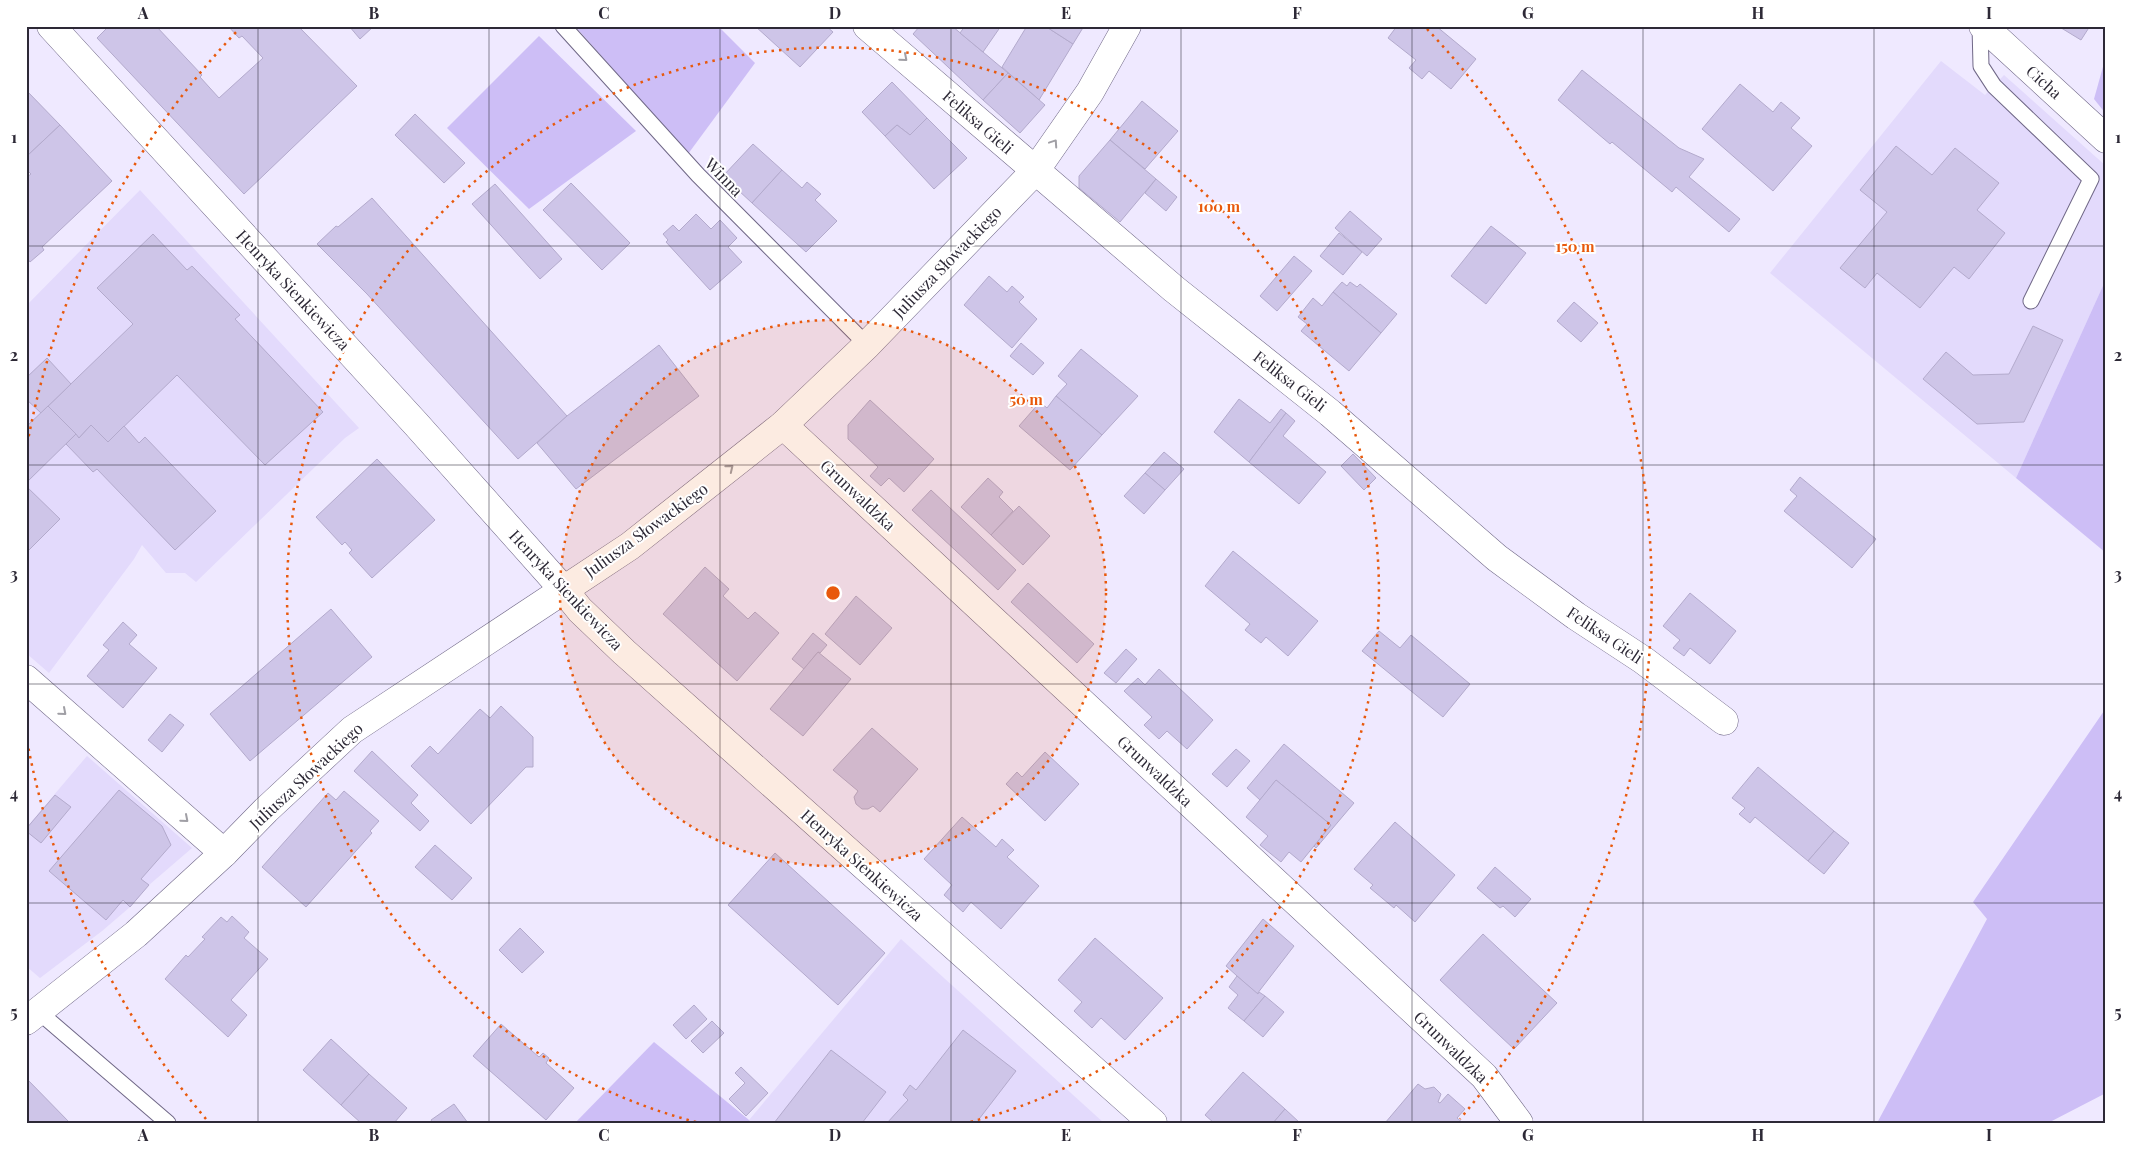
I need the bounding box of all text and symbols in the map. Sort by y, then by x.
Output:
text: A [137,2,149,23]
text: B [369,2,380,23]
text: C [598,2,610,23]
text: D [829,2,841,23]
text: E [1061,2,1071,23]
text: F [1292,2,1302,23]
text: G [1522,2,1534,23]
text: H [1752,2,1765,23]
text: I [1986,2,1992,23]
one-way arrow [898,52,907,61]
street label: Cicha [2022,60,2067,103]
street label: Feliksa Gieli [939,85,1018,158]
text: 1 [11,126,17,147]
text: 1 [2115,126,2121,147]
one-way arrow [1048,140,1057,149]
street label: Winna [700,152,748,200]
text: 100 m [1198,196,1241,216]
street label: Juliusza Słowackiego [887,201,1006,323]
street label: Henryka Sienkiewicza [232,225,355,354]
text: 150 m [1555,236,1595,256]
text: 2 [10,344,18,365]
text: 2 [2114,344,2122,365]
street label: Feliksa Gieli [1250,346,1331,416]
text: 50 m [1009,389,1043,409]
street label: Grunwaldzka [816,454,900,535]
one-way arrow [724,466,733,474]
street label: Juliusza Słowackiego [579,478,712,582]
street label: Henryka Sienkiewicza [505,525,628,654]
text: 3 [10,563,18,584]
text: 3 [2114,563,2122,584]
centre of rings [824,584,842,602]
street label: Feliksa Gieli [1563,602,1648,668]
one-way arrow [57,706,66,715]
street label: Juliusza Słowackiego [244,717,367,834]
street label: Grunwaldzka [1113,730,1197,811]
text: 4 [10,782,18,803]
text: 4 [2114,782,2122,803]
street label: Henryka Sienkiewicza [797,804,928,925]
one-way arrow [180,813,189,822]
text: 5 [10,1001,18,1022]
text: 5 [2114,1001,2122,1022]
street label: Grunwaldzka [1410,1006,1493,1087]
text: A [137,1124,149,1145]
text: B [369,1124,380,1145]
text: C [598,1124,610,1145]
text: D [829,1124,841,1145]
text: E [1061,1124,1071,1145]
text: F [1292,1124,1302,1145]
text: G [1522,1124,1534,1145]
text: H [1752,1124,1765,1145]
text: I [1986,1124,1992,1145]

